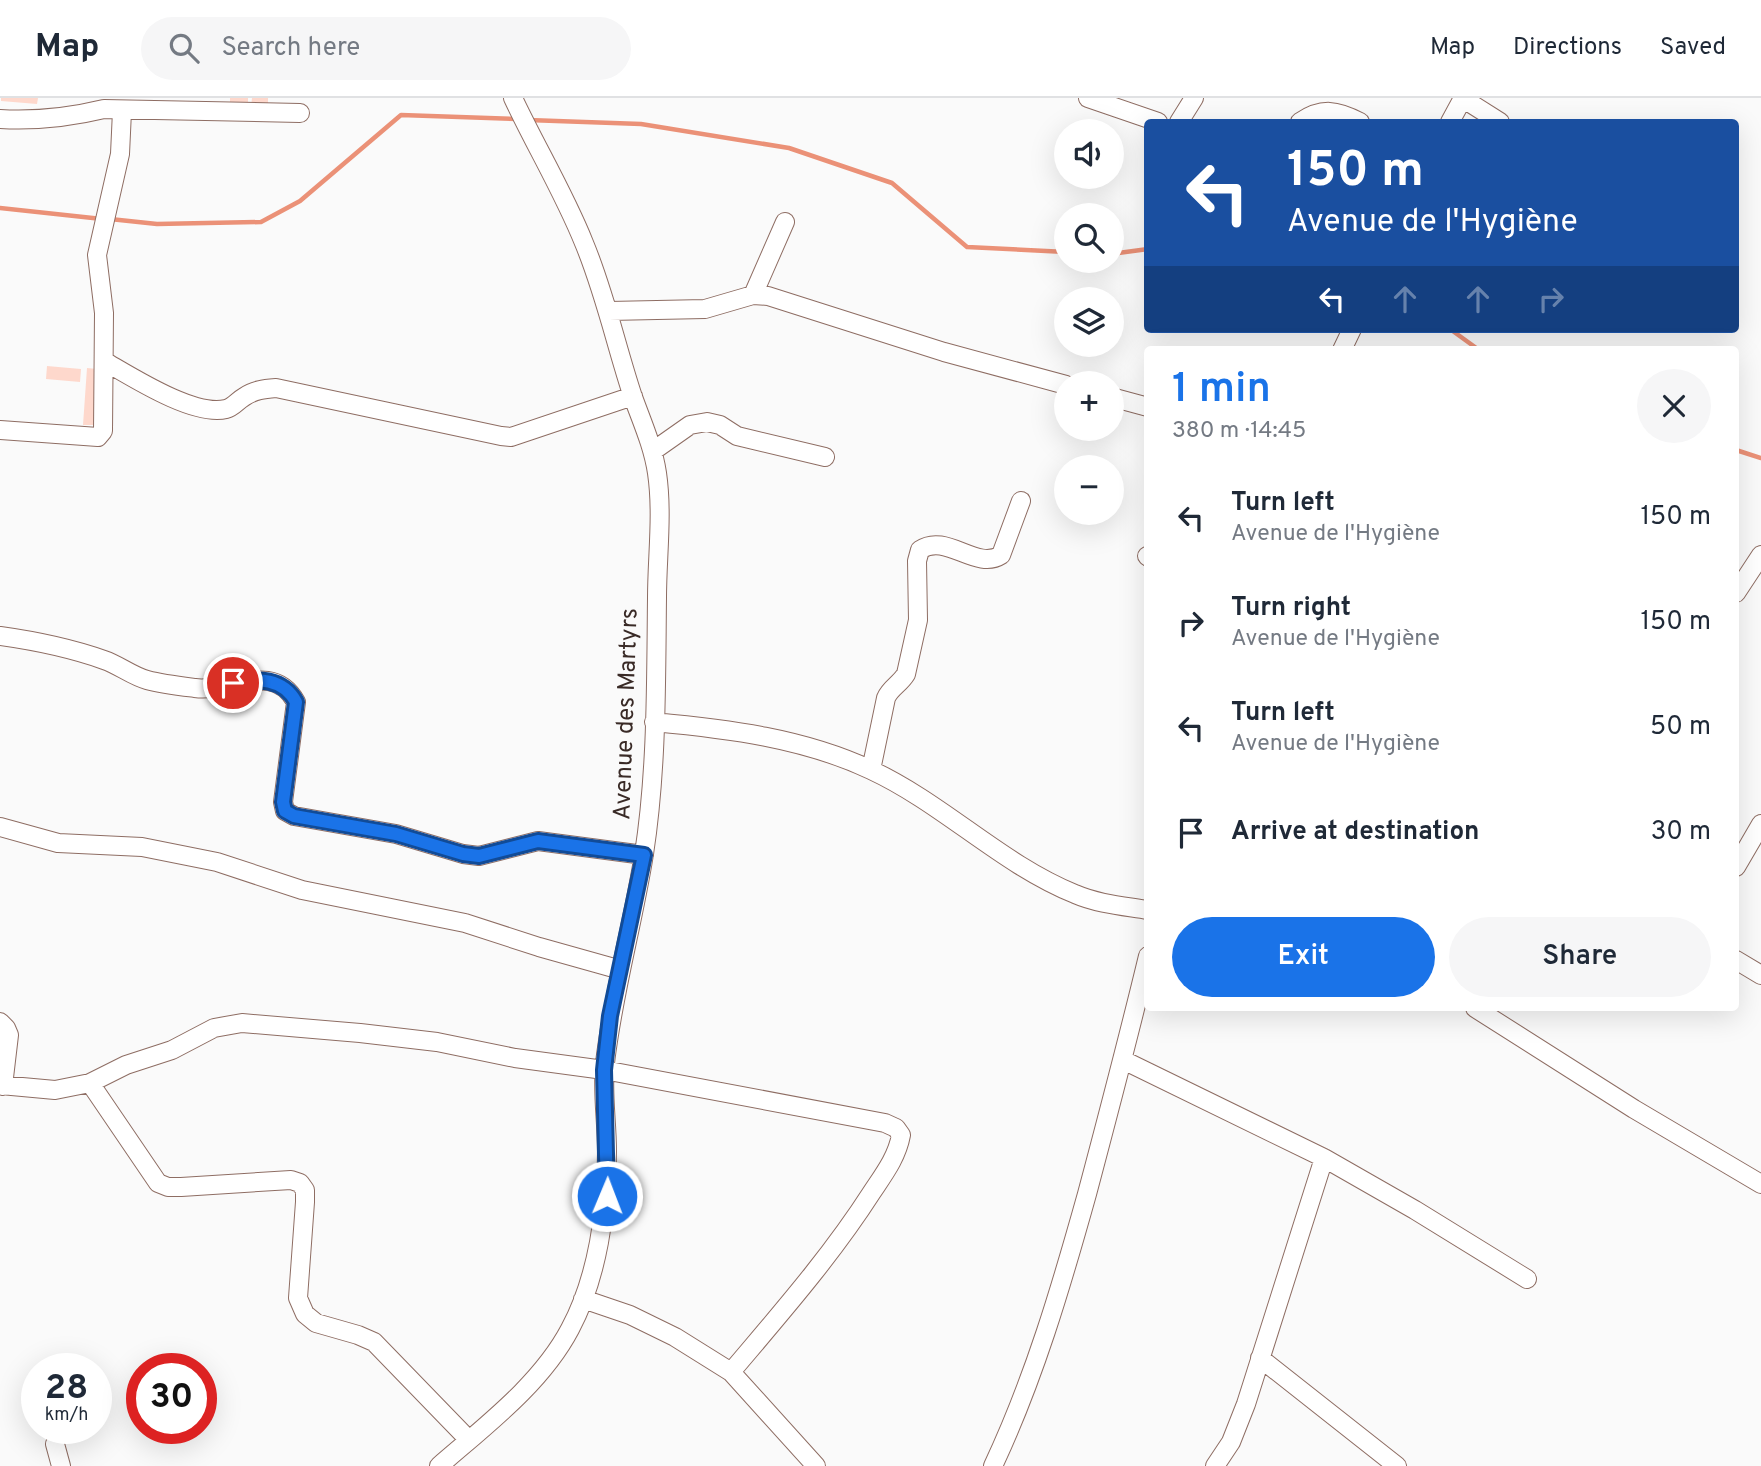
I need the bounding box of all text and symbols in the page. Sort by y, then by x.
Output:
search box [141,17,631,80]
text: Map [35,27,99,69]
icon: search [165,29,203,67]
text: Search here [221,32,360,65]
text: Map [1430,33,1475,63]
text: Directions [1513,33,1622,63]
text: Saved [1660,33,1726,63]
map controls [1054,119,1124,525]
button: sound [1054,119,1124,189]
text: 150 m [1287,142,1424,204]
icon: left [1172,147,1263,238]
button: search [1054,203,1124,273]
text: Avenue de l'Hygiène [1287,203,1578,243]
icon: left [1313,280,1351,318]
icon: ahead [1386,280,1424,318]
icon: ahead [1459,280,1497,318]
icon: right [1532,280,1570,318]
button: layers [1054,287,1124,357]
text: 1 min [1172,364,1271,417]
button: close [1637,369,1711,443]
button: + [1054,371,1124,441]
text: 380 m · 14:45 [1172,417,1306,446]
button: − [1054,455,1124,525]
text: Turn left [1231,487,1335,520]
icon: left [1172,499,1210,537]
text: 150 m [1640,501,1711,534]
text: Avenue de l'Hygiène [1231,520,1440,549]
text: Turn right [1231,592,1351,625]
icon: right [1172,604,1210,642]
text: 150 m [1640,606,1711,639]
street label: Avenue des Martyrs [608,608,646,820]
text: Avenue de l'Hygiène [1231,625,1440,654]
pin [203,653,263,713]
icon: arrive [214,664,252,702]
text: Turn left [1231,697,1335,730]
icon: left [1172,709,1210,747]
text: 50 m [1650,711,1711,744]
text: Avenue de l'Hygiène [1231,730,1440,759]
icon: arrive [1172,814,1210,852]
text: Arrive at destination [1231,816,1479,849]
text: 30 m [1651,816,1711,849]
button: Exit [1172,917,1435,997]
button: Share [1449,917,1711,997]
position arrow [570,1159,644,1233]
speed limit sign: 30 [126,1353,217,1444]
text: 28 [45,1367,88,1411]
text: km/h [45,1404,88,1427]

